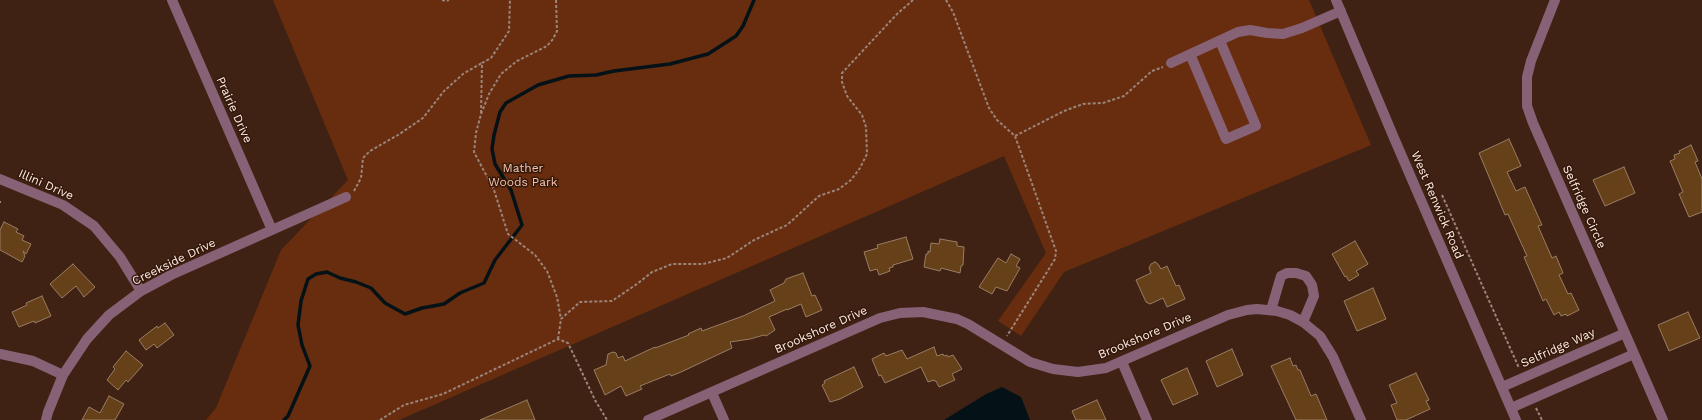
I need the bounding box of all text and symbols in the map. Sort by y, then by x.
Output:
street label: Prairie Drive [213,75,255,145]
street label: West Renwick Road [1408,149,1466,261]
park label: Mather Woods Park [488,161,558,189]
street label: Selfridge Circle [1559,163,1609,251]
street label: Illini Drive [16,167,76,203]
street label: Creekside Drive [130,236,218,288]
street label: Brookshore Drive [772,303,870,357]
street label: Brookshore Drive [1096,310,1194,362]
street label: Selfridge Way [1519,325,1597,371]

